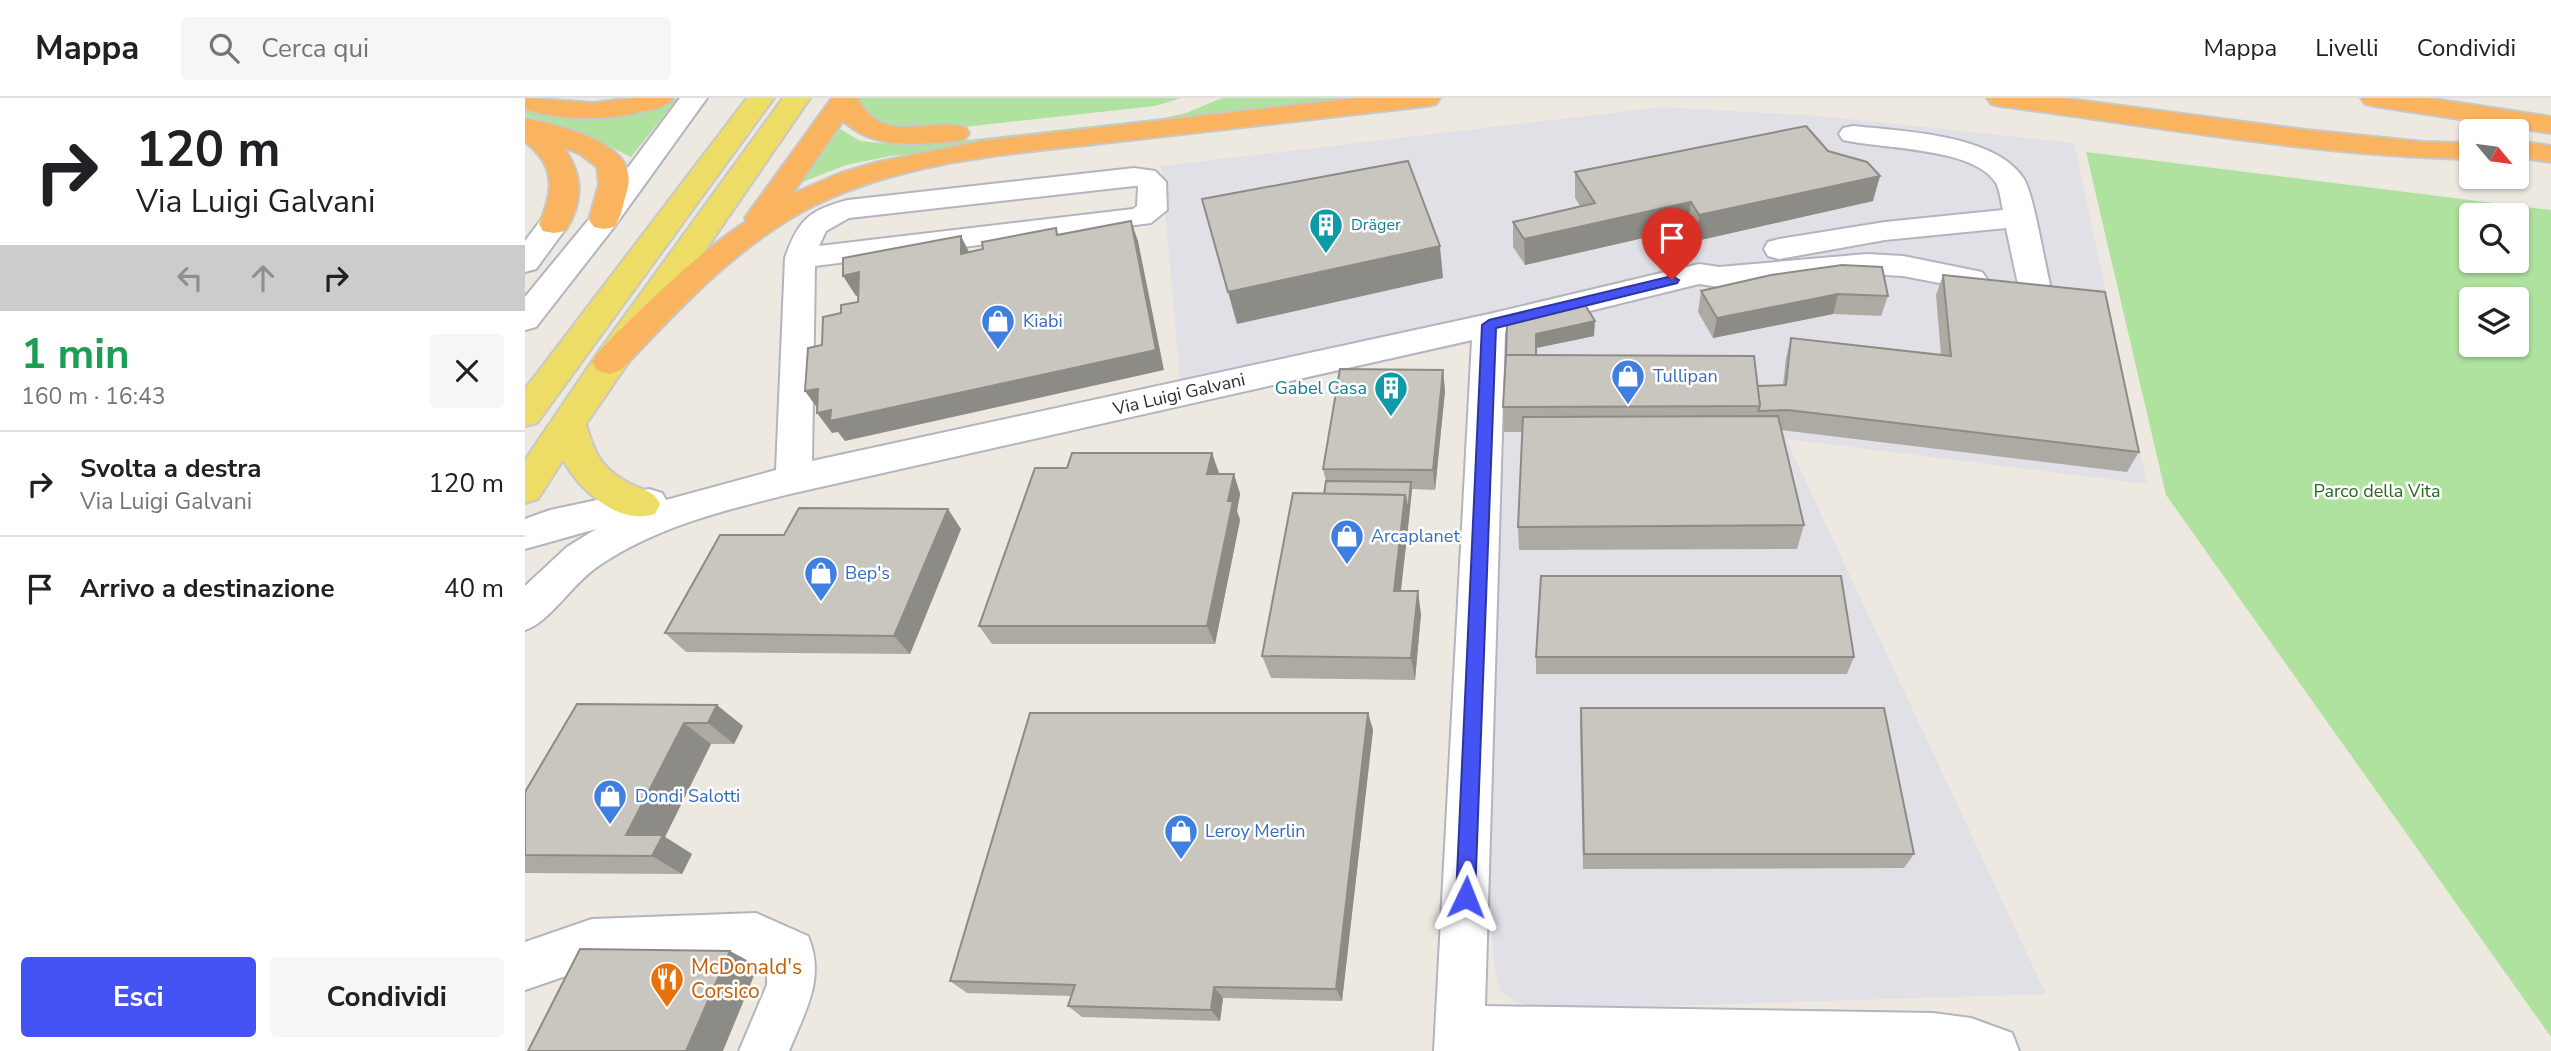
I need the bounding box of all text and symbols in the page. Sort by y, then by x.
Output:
search box [181,17,671,80]
text: Mappa [35,26,139,71]
icon: search [205,29,243,67]
text: Cerca qui [261,31,369,66]
text: Mappa [2203,32,2277,64]
text: Livelli [2315,32,2379,64]
text: Condividi [2417,32,2516,64]
text: 120 m [136,116,280,183]
north arrow [2459,119,2529,189]
map controls [2459,119,2529,357]
icon: right [21,126,112,217]
text: Via Luigi Galvani [136,180,376,223]
button: search [2459,203,2529,273]
building icon: Dräger [1307,206,1345,255]
pin [1642,208,1702,280]
place label: Dräger [1351,214,1401,236]
icon: arrive [1653,219,1691,257]
icon: left [171,259,209,297]
icon: ahead [244,259,282,297]
icon: right [317,259,355,297]
button: layers [2459,287,2529,357]
shop icon: Kiabi [979,302,1017,351]
place label: Kiabi [1023,309,1063,333]
text: 1 min [21,326,130,383]
button: close [430,334,504,408]
shop icon: Tullipan [1609,357,1647,406]
place label: Tullipan [1653,364,1718,388]
street label: Via Luigi Galvani [1110,367,1247,421]
building icon: Gabel Casa [1372,369,1410,418]
place label: Gabel Casa [1275,376,1367,400]
text: 160 m · 16:43 [21,381,166,412]
text: Svolta a destra [80,451,262,486]
icon: right [21,465,59,503]
text: 120 m [428,466,504,501]
park label: Parco della Vita [2314,479,2440,503]
text: Via Luigi Galvani [80,486,252,517]
shop icon: Arcaplanet [1328,517,1366,566]
place label: Arcaplanet [1371,524,1460,548]
shop icon: Bep's [802,554,840,603]
place label: Bep's [845,561,890,585]
icon: arrive [21,570,59,608]
text: Arrivo a destinazione [80,571,335,606]
text: 40 m [444,571,504,606]
shop icon: Dondi Salotti [591,777,629,826]
place label: Dondi Salotti [635,784,740,808]
shop icon: Leroy Merlin [1162,812,1200,861]
place label: Leroy Merlin [1205,819,1305,843]
position arrow [1429,860,1503,934]
place label: McDonald's Corsico [691,953,802,1005]
button: Esci [21,957,256,1037]
button: Condividi [270,957,504,1037]
restaurant icon: McDonald's Corsico [648,960,686,1009]

